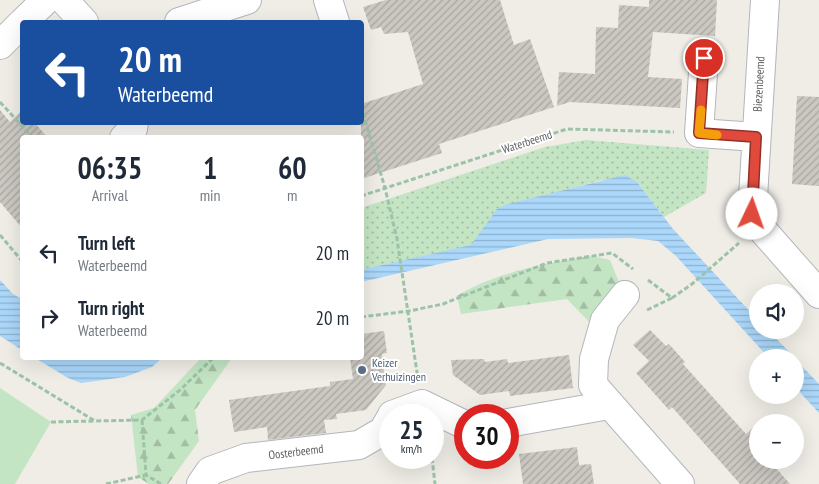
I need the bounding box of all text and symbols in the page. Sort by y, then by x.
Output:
text: 20 m [118,36,182,82]
pin [683,37,725,79]
icon: left [35,40,100,105]
icon: arrive [690,44,718,72]
street label: Biezenbeemd [750,56,767,112]
text: Waterbeemd [118,80,213,108]
street label: Waterbeemd [500,126,554,157]
text: 06:35 [77,148,142,187]
text: 1 [203,148,217,187]
text: 60 [278,148,307,187]
text: Arrival [92,185,128,205]
text: min [200,185,221,205]
text: m [287,185,297,205]
position arrow [725,187,777,239]
text: Turn left [78,231,135,255]
icon: left [35,239,63,267]
text: 20 m [316,241,349,265]
text: Waterbeemd [78,255,147,275]
map controls [749,284,804,469]
button: sound [749,284,804,339]
text: Turn right [78,296,144,320]
icon: right [35,304,63,332]
text: 20 m [316,306,349,330]
text: Waterbeemd [78,320,147,340]
button: + [749,349,804,404]
place label: Keizer Verhuizingen [371,355,426,384]
marker: Keizer Verhuizingen [356,364,368,376]
speed limit sign: 30 [454,404,519,469]
text: 25 [400,414,423,446]
button: − [749,414,804,469]
street label: Oosterbeemd [268,441,324,462]
text: km/h [401,441,422,456]

